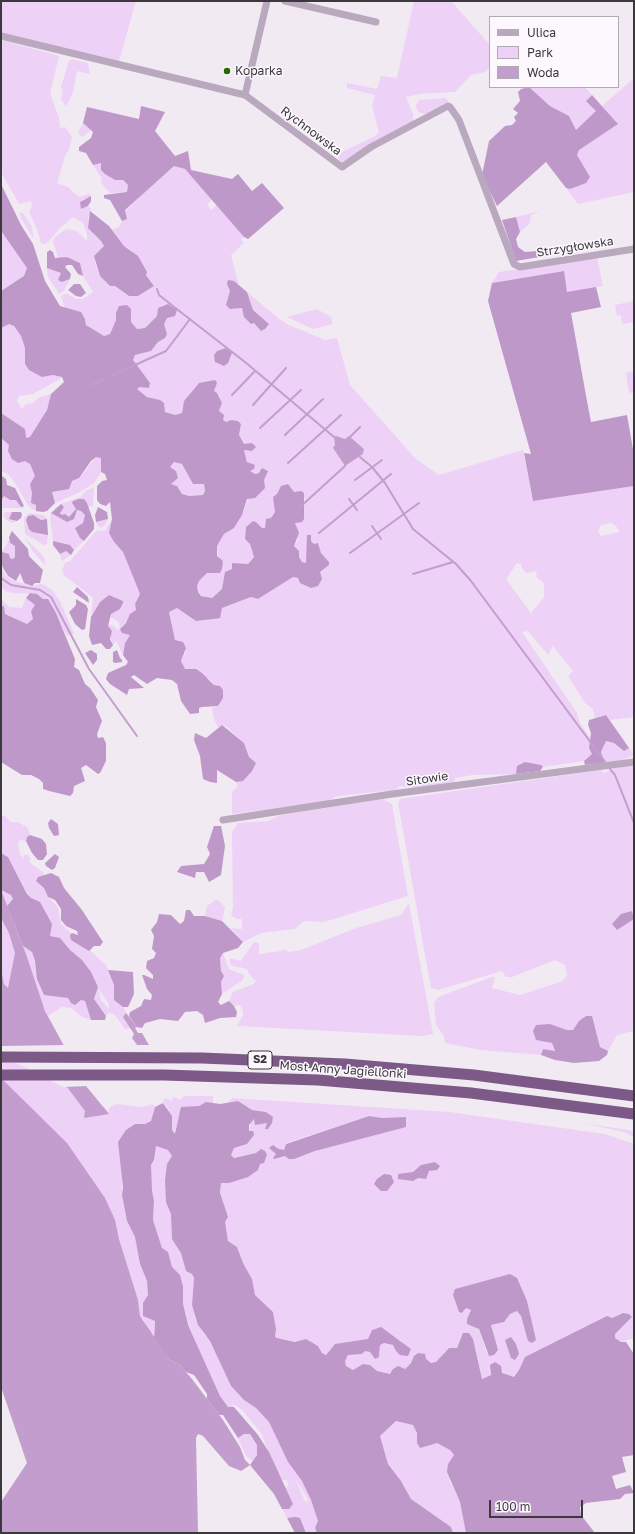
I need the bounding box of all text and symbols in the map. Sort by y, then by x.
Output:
legend [489,16,619,88]
text: Ulica [527,25,556,40]
text: Park [527,45,553,60]
place label: Koparka [235,64,283,78]
text: Woda [527,65,559,80]
marker: Koparka [222,66,232,76]
street label: Rychnowska [278,103,344,159]
street label: Strzygłowska [536,234,614,260]
street label: Sitowie [405,769,449,789]
road number: S2 [248,1051,272,1069]
street label: Most Anny Jagiellonki [279,1058,407,1082]
scale bar [491,1492,585,1518]
text: 100 m [496,1499,530,1514]

